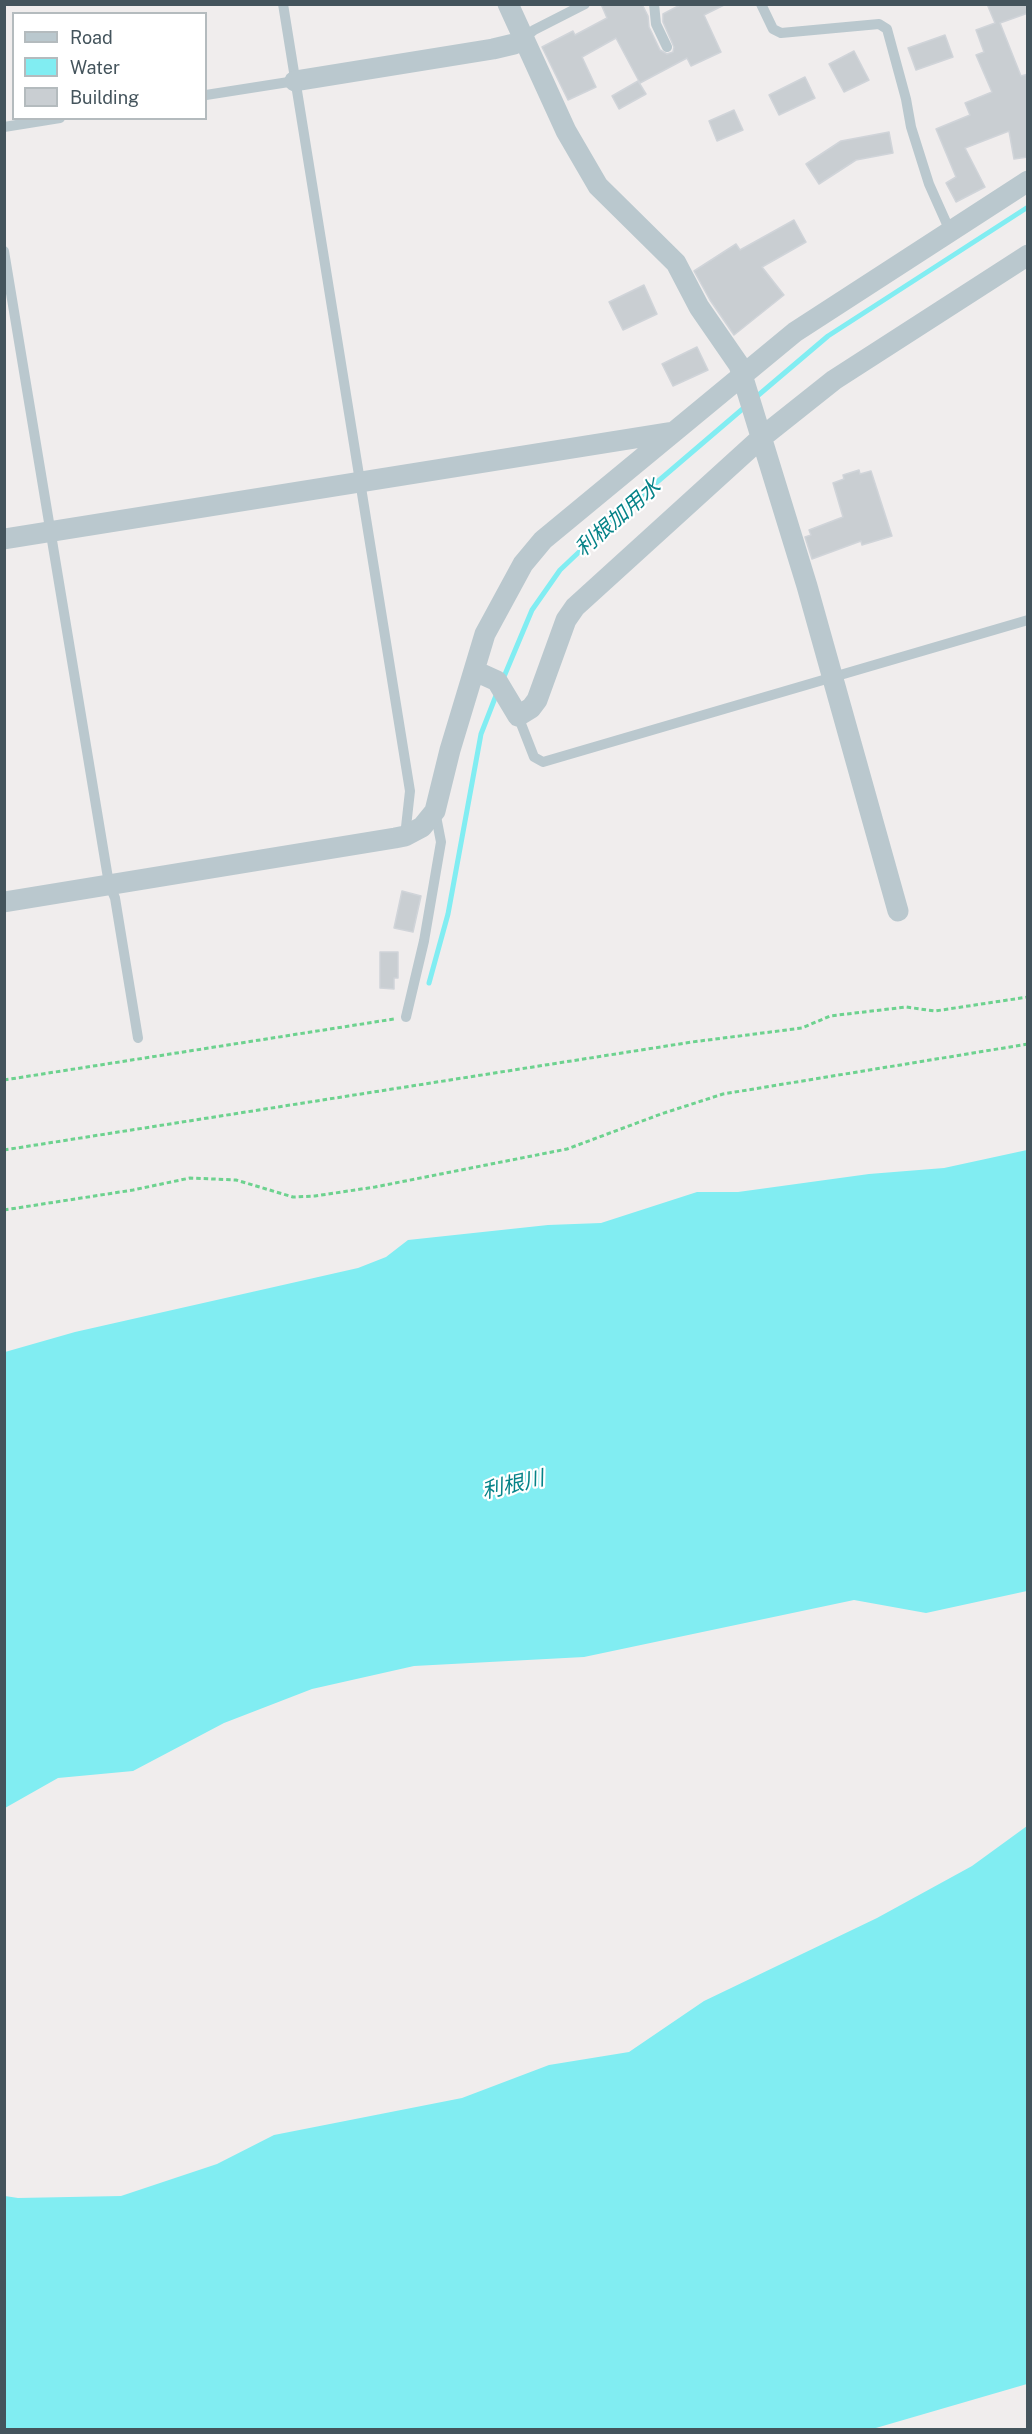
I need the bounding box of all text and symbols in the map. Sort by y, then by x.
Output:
legend [12,12,207,120]
text: Road [70,27,113,48]
text: Water [70,57,120,78]
text: Building [70,87,139,108]
water label: 利根加用水 [570,474,666,562]
water label: 利根川 [479,1466,547,1504]

